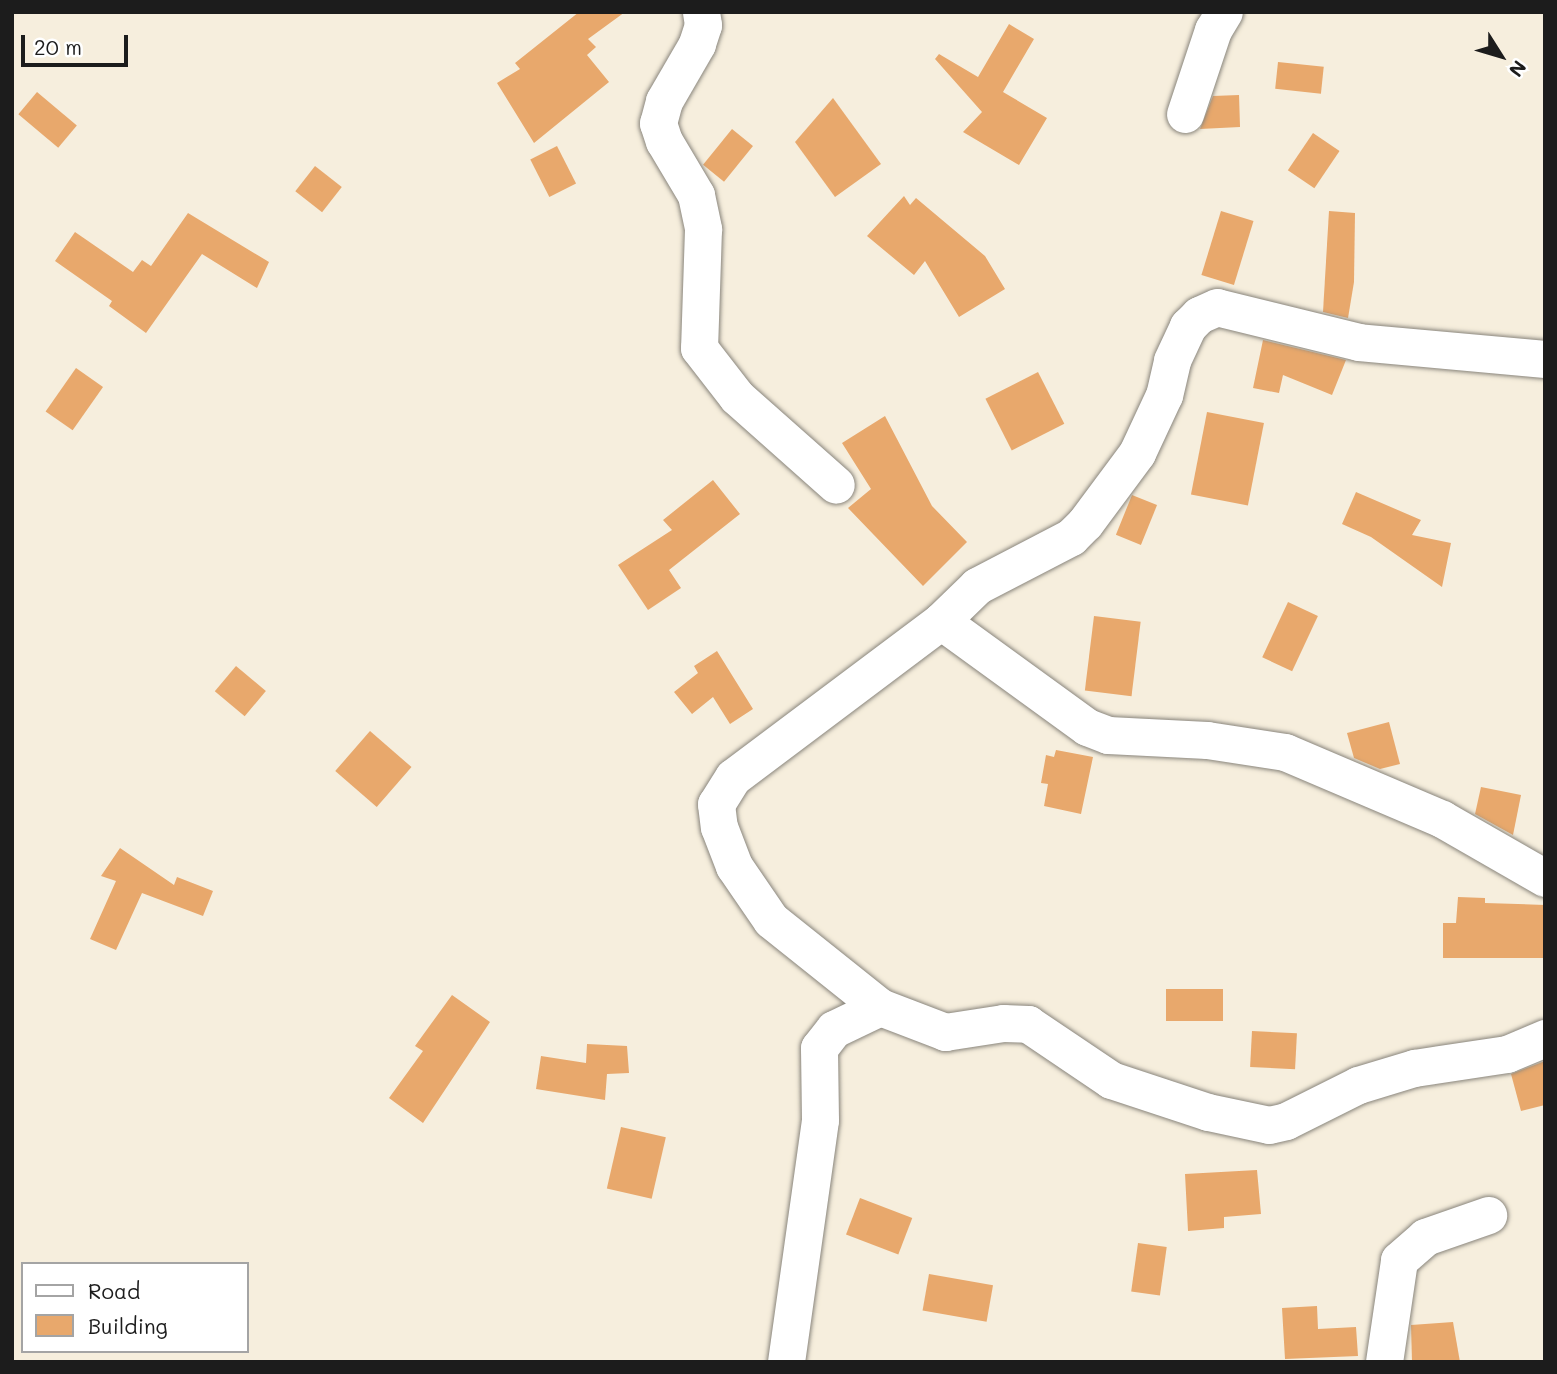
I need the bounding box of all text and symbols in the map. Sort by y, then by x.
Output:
scale bar [24,21,131,65]
north arrow [1466,21,1536,91]
text: 20 m [34,33,82,60]
text: N [1504,56,1532,82]
legend [21,1262,248,1353]
text: Road [88,1277,140,1304]
text: Building [88,1312,168,1339]

